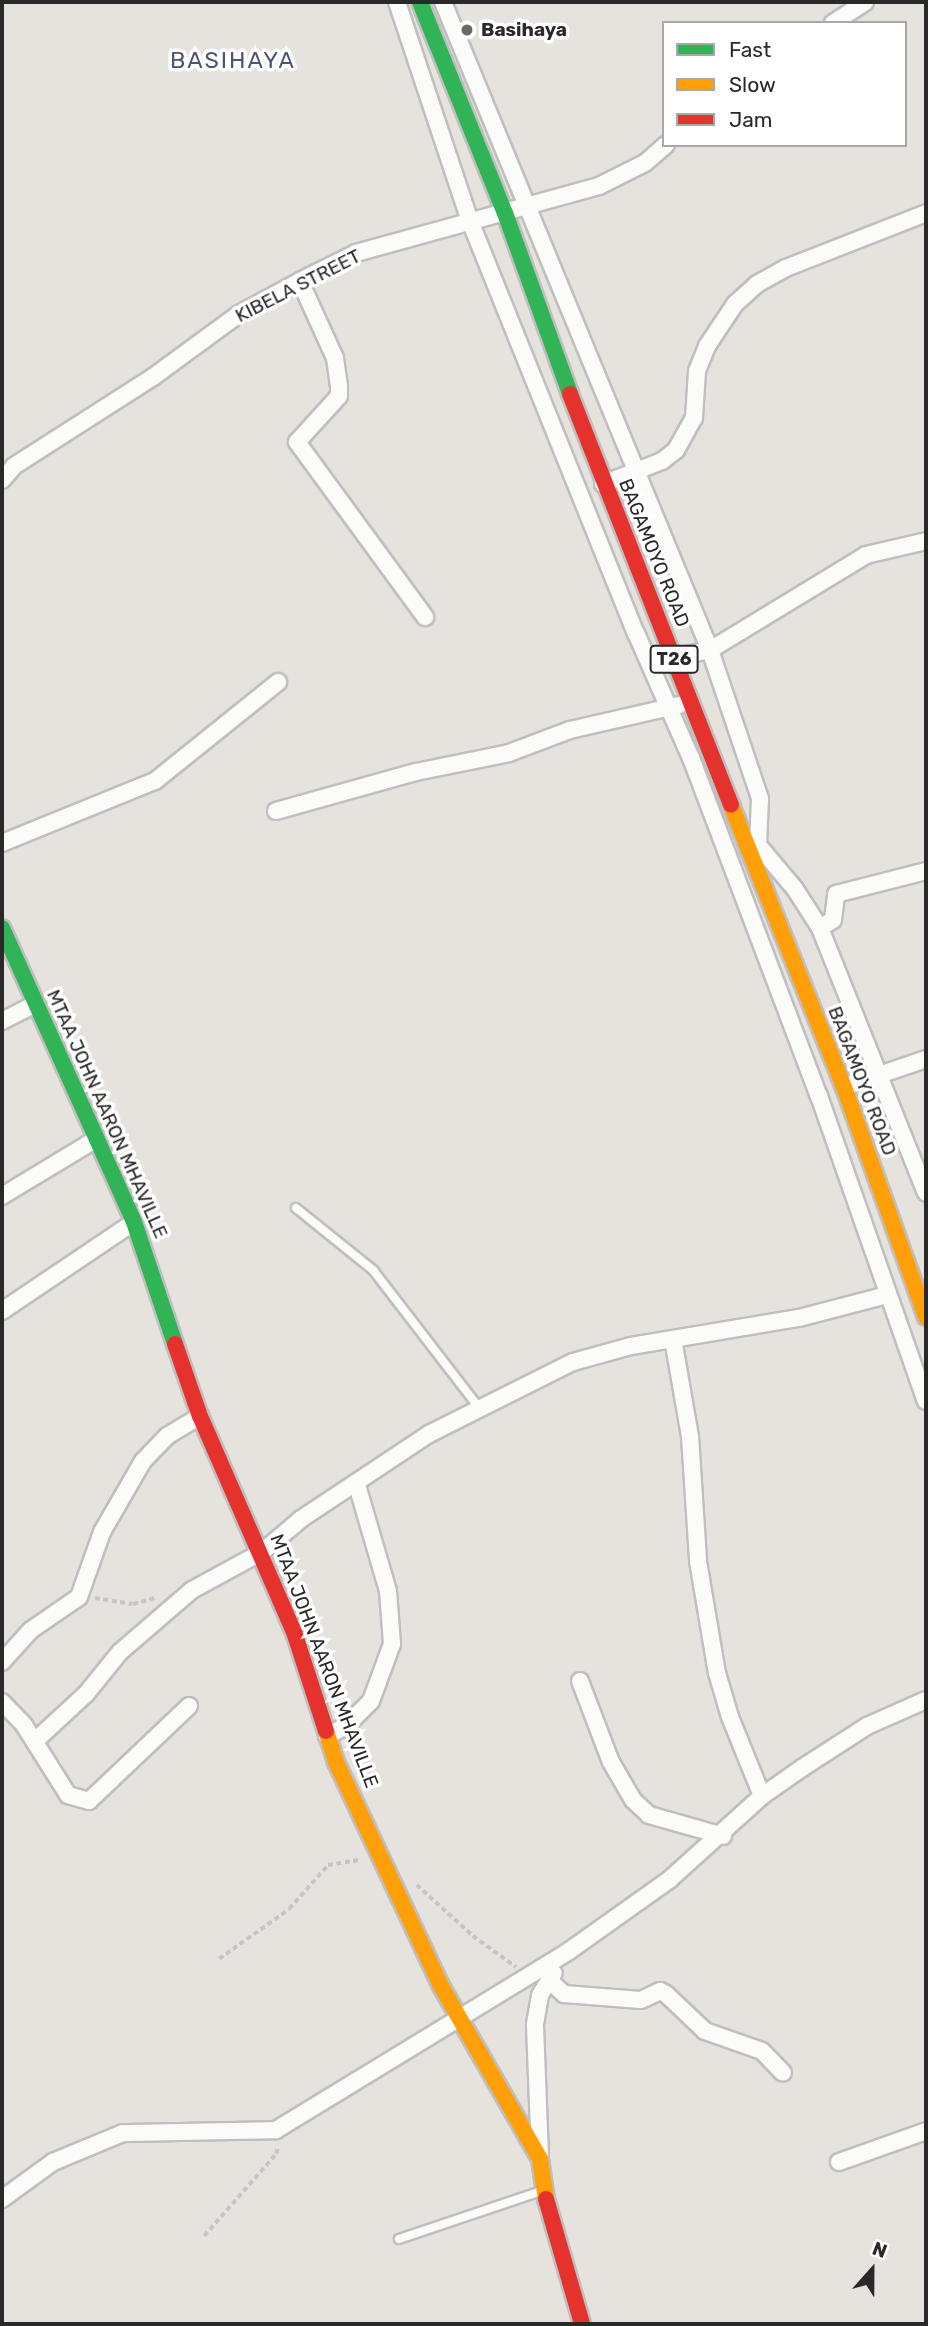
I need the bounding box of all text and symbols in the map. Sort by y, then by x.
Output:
place label: Basihaya [481,19,567,41]
legend [662,21,907,147]
marker: Basihaya [459,22,475,38]
text: Fast [729,37,771,62]
district label: BASIHAYA [171,46,295,74]
text: Slow [729,72,776,97]
text: Jam [729,107,773,132]
street label: KIBELA STREET [231,245,365,327]
street label: BAGAMOYO ROAD [614,476,694,630]
road number: T26 [650,644,698,674]
street label: MTAA JOHN AARON MHAVILLE [42,986,172,1242]
street label: BAGAMOYO ROAD [823,1003,901,1159]
street label: MTAA JOHN AARON MHAVILLE [265,1531,383,1791]
north arrow [837,2235,907,2305]
text: N [869,2237,890,2263]

